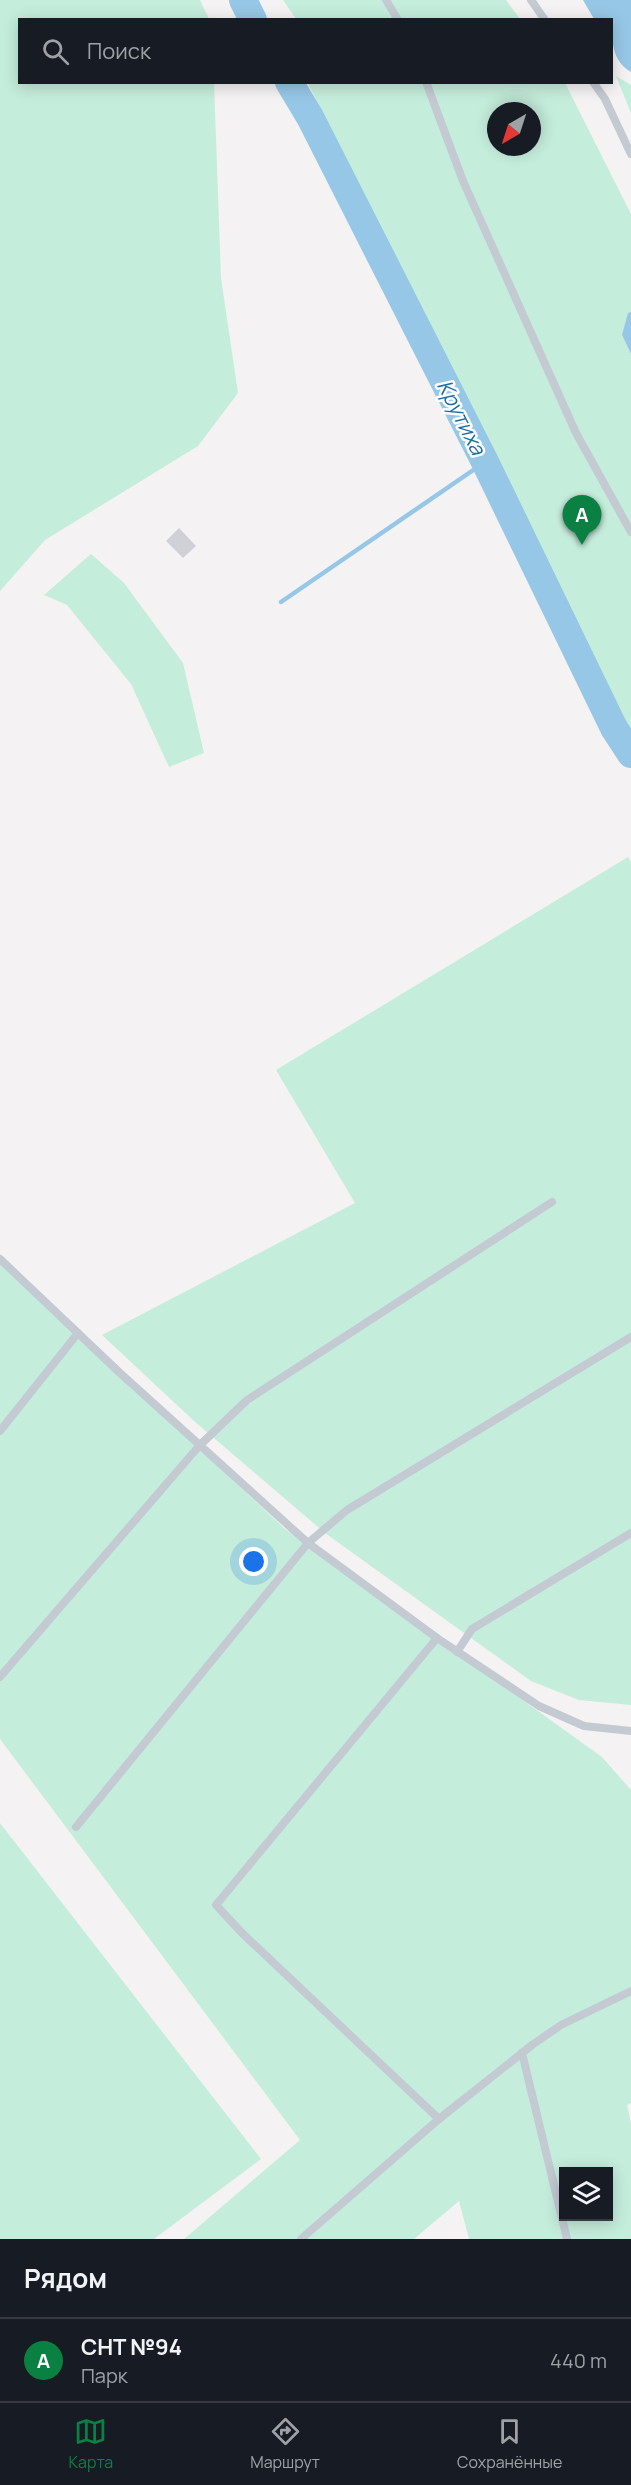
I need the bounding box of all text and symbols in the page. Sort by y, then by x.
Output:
search box [18,18,613,84]
icon: search [39,35,72,68]
text: Поиск [87,36,151,66]
north arrow [487,102,541,156]
water label: Крутиха [431,375,493,460]
pin: A [562,496,602,545]
your location [239,1547,268,1576]
map controls [559,2167,613,2221]
button: layers [559,2167,613,2221]
text: Рядом [24,2260,107,2296]
text: СНТ №94 [81,2332,182,2362]
text: A [37,2347,50,2374]
text: 440 m [550,2347,607,2374]
text: Парк [81,2362,128,2389]
tab: Карта [69,2415,113,2473]
tab: Маршрут [250,2415,320,2473]
tab: Сохранённые [457,2415,562,2473]

